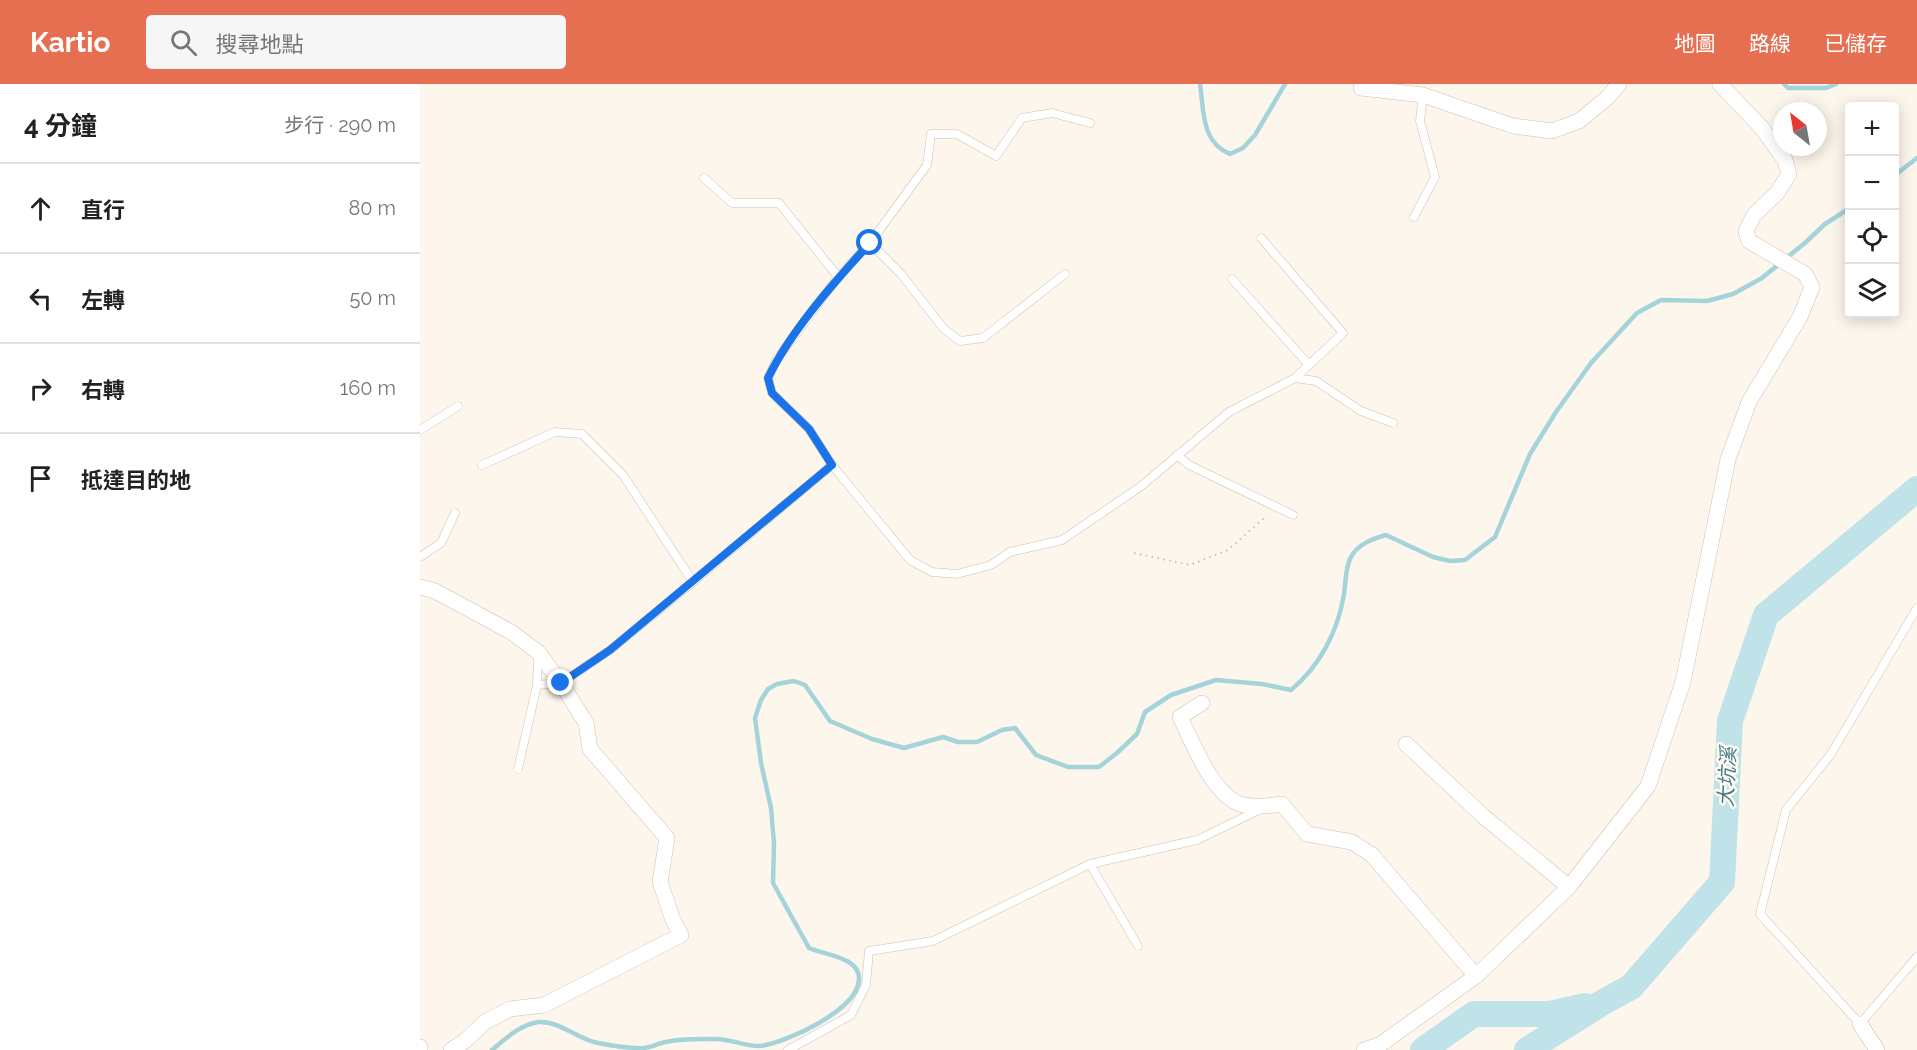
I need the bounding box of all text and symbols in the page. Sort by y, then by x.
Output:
search box [146,15,566,69]
text: Kartio [30,26,110,59]
icon: search [167,26,200,59]
text: 搜尋地點 [215,31,303,57]
text: 地圖 [1674,31,1716,56]
text: 路線 [1749,31,1791,56]
text: 已儲存 [1824,31,1887,56]
north arrow [1773,102,1827,156]
map controls [1845,102,1899,318]
button: + [1845,102,1899,156]
text: 4 分鐘 [24,111,97,141]
text: 步行 · 290 m [284,113,396,137]
button: − [1845,156,1899,210]
icon: ahead [24,192,57,225]
text: 80 m [348,196,396,220]
text: 直行 [81,197,125,223]
button: locate [1845,210,1899,264]
route start [856,229,882,255]
button: layers [1845,264,1899,318]
icon: left [24,282,57,315]
text: 50 m [349,286,396,310]
text: 左轉 [81,287,125,313]
icon: right [24,372,57,405]
text: 160 m [340,376,396,400]
text: 右轉 [81,377,125,403]
icon: arrive [24,462,57,495]
text: 抵達目的地 [81,467,191,493]
route end [547,669,573,695]
water label: 大坑溪 [1713,743,1741,808]

